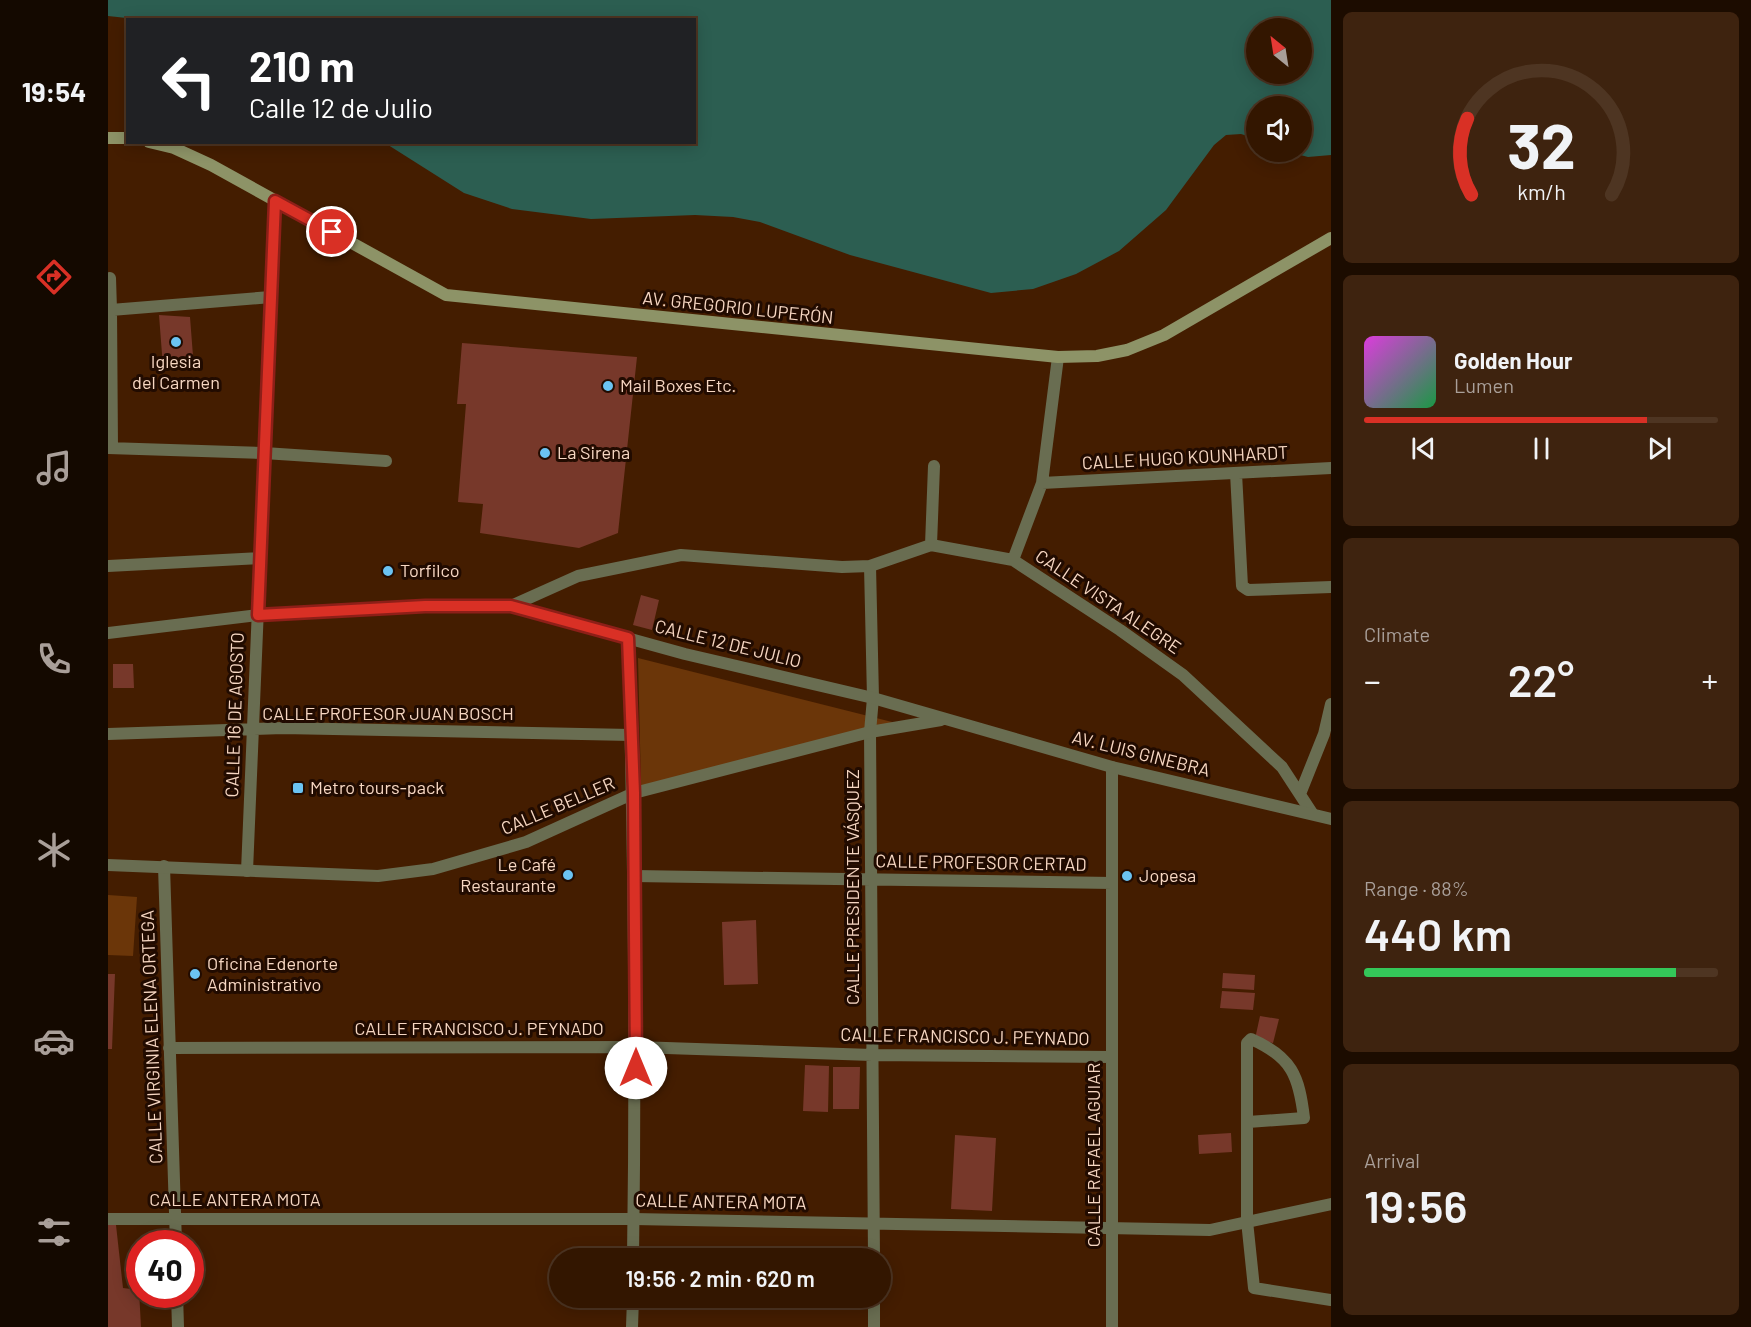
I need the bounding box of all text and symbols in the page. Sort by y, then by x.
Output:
north arrow [1246,18,1312,84]
map controls [1246,18,1312,162]
text: 210 m [249,40,355,90]
icon: left [150,42,228,120]
text: 19:54 [22,75,86,107]
text: Calle 12 de Julio [249,91,433,123]
button: sound [1246,96,1312,162]
text: 32 [1507,107,1575,181]
text: km/h [1517,179,1565,204]
pin [306,206,357,257]
icon: arrive [315,215,348,248]
icon: directions [33,256,75,298]
street label: AV. GREGORIO LUPERÓN [642,286,835,328]
marker: Iglesia del Carmen [169,335,183,349]
text: Golden Hour [1454,347,1572,373]
place label: Iglesia del Carmen [132,350,220,393]
text: Lumen [1454,373,1514,397]
place label: Mail Boxes Etc. [620,374,736,396]
marker: Mail Boxes Etc. [601,379,615,393]
icon: previous [1407,432,1440,465]
icon: pause [1525,432,1558,465]
icon: next [1643,432,1676,465]
place label: La Sirena [557,441,630,463]
street label: CALLE HUGO KOUNHARDT [1081,441,1289,473]
marker: La Sirena [538,446,552,460]
icon: music [33,447,75,489]
street label: CALLE VISTA ALEGRE [1032,544,1186,658]
place label: Torfilco [400,559,460,581]
marker: Torfilco [381,564,395,578]
street label: CALLE 12 DE JULIO [653,614,804,672]
text: Climate [1364,622,1430,646]
street label: CALLE 16 DE AGOSTO [220,632,248,798]
icon: phone [33,638,75,680]
text: 22° [1508,652,1574,706]
text: − [1364,660,1381,700]
text: + [1701,660,1718,700]
street label: CALLE PROFESOR JUAN BOSCH [262,702,514,724]
street label: AV. LUIS GINEBRA [1070,725,1212,781]
street label: CALLE PRESIDENTE VÁSQUEZ [841,769,863,1005]
street label: CALLE BELLER [497,771,618,839]
place label: Metro tours-pack [310,776,444,798]
marker: Metro tours-pack [291,781,305,795]
icon: climate [33,829,75,871]
street label: CALLE PROFESOR CERTAD [875,849,1087,875]
place label: Le Café Restaurante [460,853,556,896]
place label: Jopesa [1139,864,1196,886]
marker: Le Café Restaurante [561,868,575,882]
marker: Jopesa [1120,869,1134,883]
text: Range · 88% [1364,876,1469,900]
text: 440 km [1364,906,1512,960]
street label: CALLE VIRGINIA ELENA ORTEGA [136,910,166,1164]
place label: Oficina Edenorte Administrativo [207,952,338,995]
marker: Oficina Edenorte Administrativo [188,967,202,981]
street label: CALLE FRANCISCO J. PEYNADO [354,1017,604,1039]
icon: car [33,1020,75,1062]
street label: CALLE FRANCISCO J. PEYNADO [840,1023,1090,1049]
position arrow [604,1036,668,1100]
street label: CALLE RAFAEL AGUIAR [1082,1063,1104,1247]
text: Arrival [1364,1148,1420,1172]
text: 19:56 [1364,1178,1467,1232]
street label: CALLE ANTERA MOTA [149,1188,321,1210]
street label: CALLE ANTERA MOTA [635,1189,807,1213]
icon: filters [33,1211,75,1253]
speed limit sign: 40 [126,1230,204,1308]
text: 19:56 · 2 min · 620 m [625,1265,815,1291]

